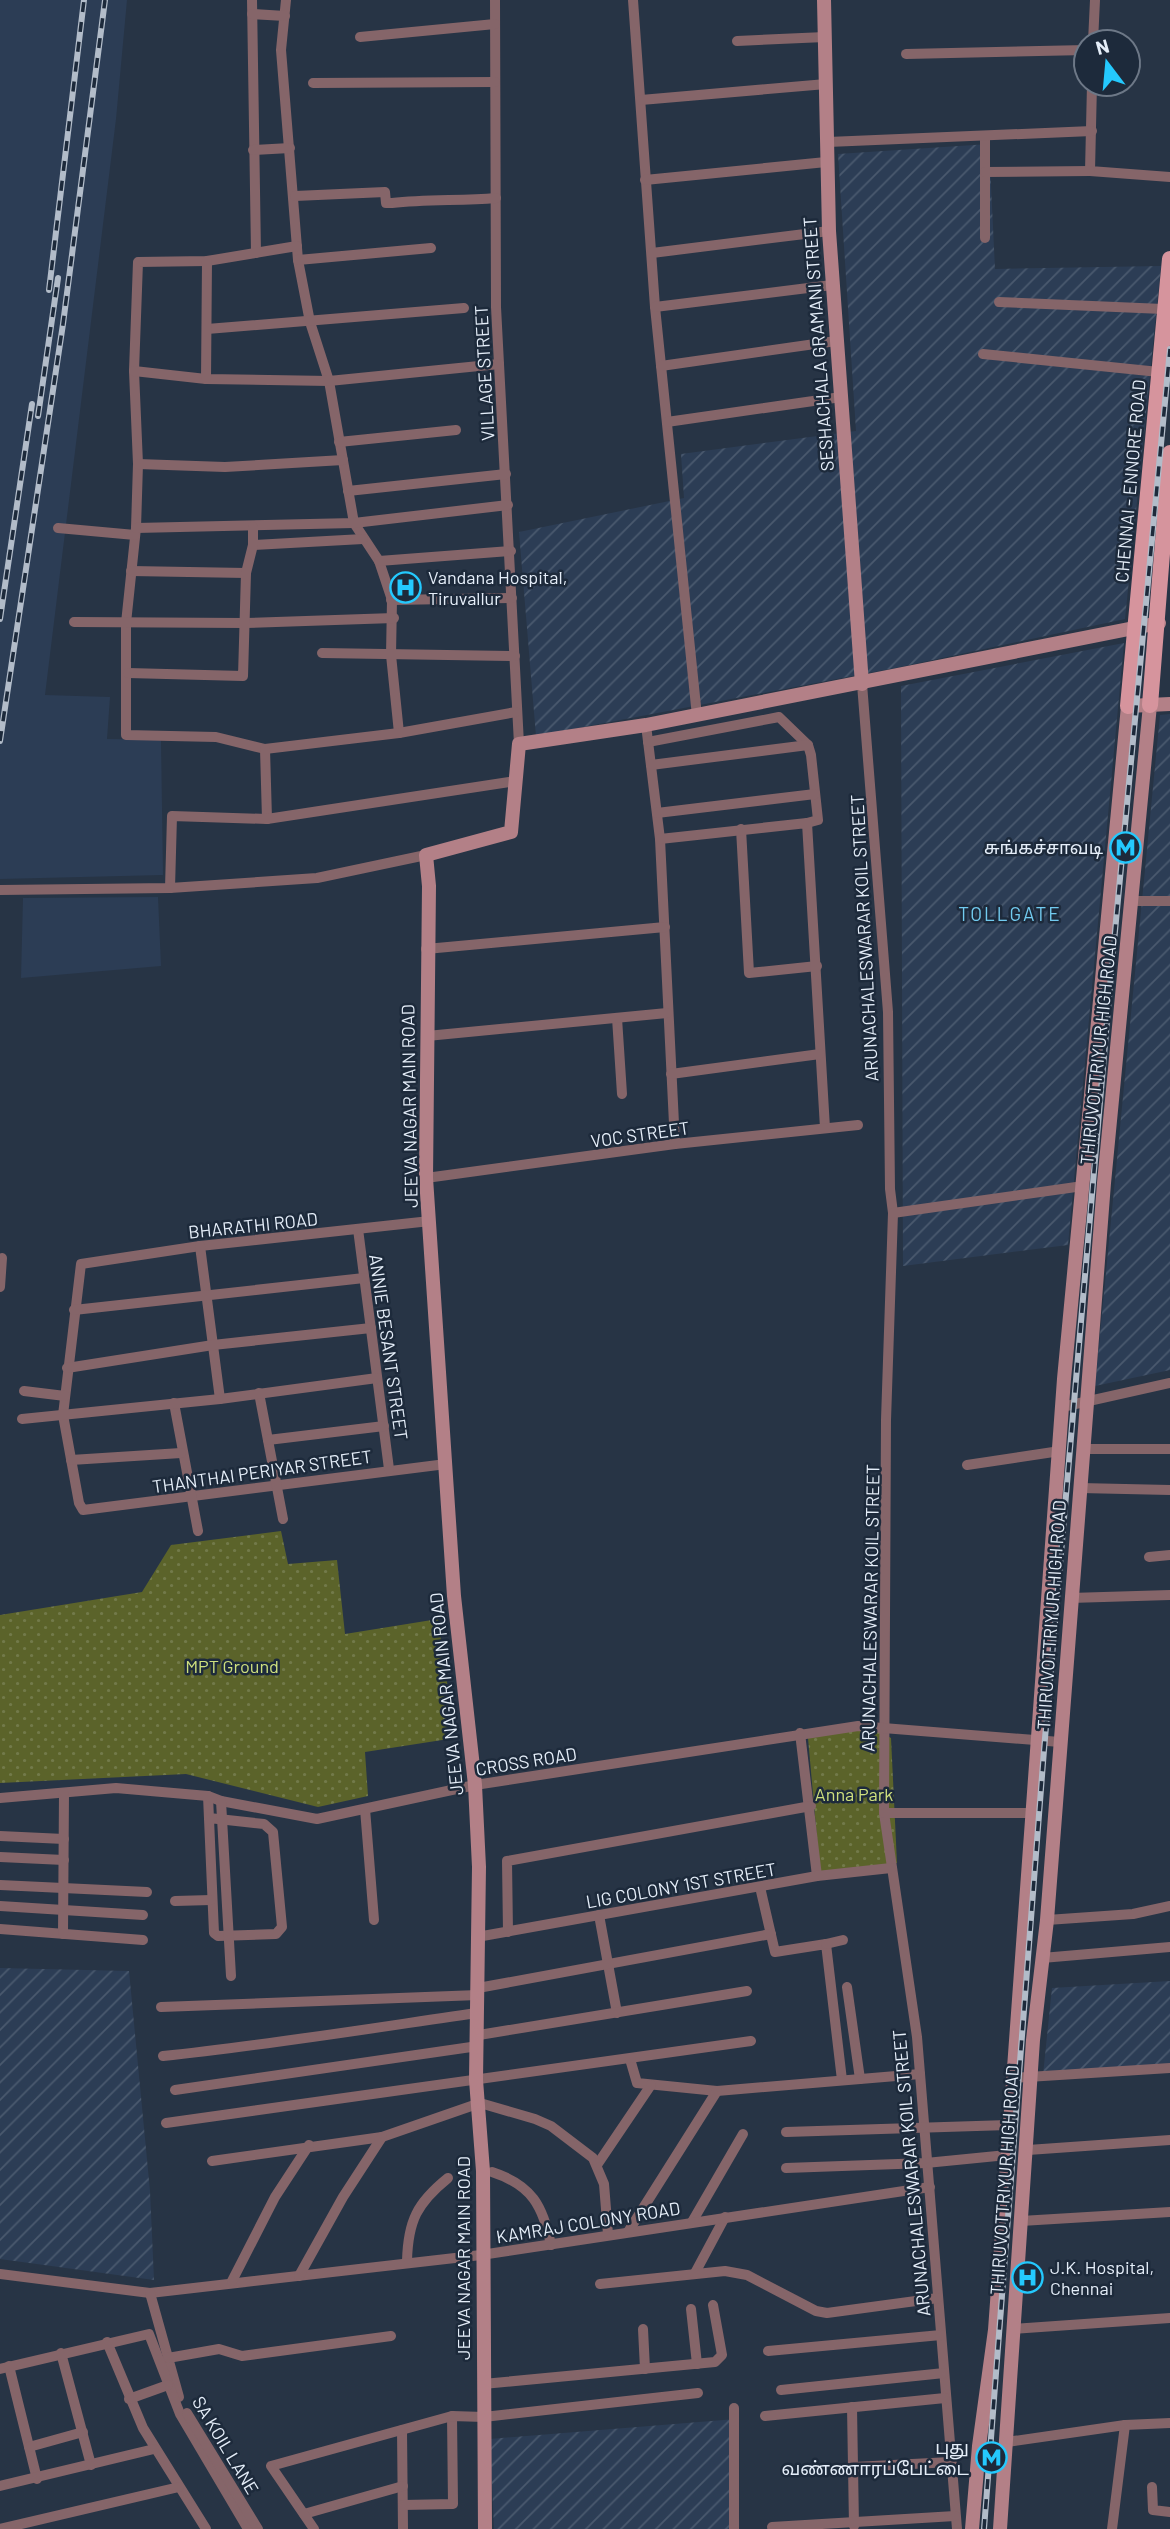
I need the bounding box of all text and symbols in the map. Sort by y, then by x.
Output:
north arrow [1072,28,1142,98]
text: N [1093,33,1111,59]
street label: SESHACHALA GRAMANI STREET [798,216,838,472]
street label: VILLAGE STREET [469,304,499,442]
street label: CHENNAI - ENNORE ROAD [1110,379,1150,583]
place label: Vandana Hospital, Tiruvallur [428,566,567,609]
hospital icon: Vandana Hospital, Tiruvallur [388,570,422,604]
street label: ARUNACHALESWARAR KOIL STREET [845,794,883,1082]
metro station icon: சுங்கச்சாவடி [1109,830,1143,864]
place label: சுங்கச்சாவடி [984,836,1104,860]
district label: TOLLGATE [958,902,1062,925]
street label: THIRUVOTTRIYUR HIGH ROAD [1075,934,1121,1166]
street label: JEEVA NAGAR MAIN ROAD [396,1004,422,1208]
street label: VOC STREET [589,1116,691,1152]
street label: BHARATHI ROAD [187,1207,319,1243]
street label: ANNIE BESANT STREET [365,1253,413,1441]
street label: THANTHAI PERIYAR STREET [151,1445,373,1497]
street label: ARUNACHALESWARAR KOIL STREET [856,1464,884,1752]
street label: THIRUVOTTRIYUR HIGH ROAD [1032,1499,1070,1731]
street label: JEEVA NAGAR MAIN ROAD [424,1592,468,1796]
park label: MPT Ground [185,1655,279,1677]
street label: CROSS ROAD [474,1742,578,1780]
park label: Anna Park [815,1783,893,1805]
street label: LIG COLONY 1ST STREET [584,1857,778,1913]
street label: ARUNACHALESWARAR KOIL STREET [887,2029,935,2317]
street label: THIRUVOTTRIYUR HIGH ROAD [985,2064,1023,2296]
street label: JEEVA NAGAR MAIN ROAD [452,2156,474,2360]
street label: KAMRAJ COLONY ROAD [494,2197,682,2247]
place label: J.K. Hospital, Chennai [1050,2256,1154,2299]
hospital icon: J.K. Hospital, Chennai [1010,2260,1044,2294]
street label: SA KOIL LANE [188,2392,264,2498]
place label: புது வண்ணாரப்பேட்டை [782,2436,970,2479]
metro station icon: புது வண்ணாரப்பேட்டை [975,2440,1009,2474]

